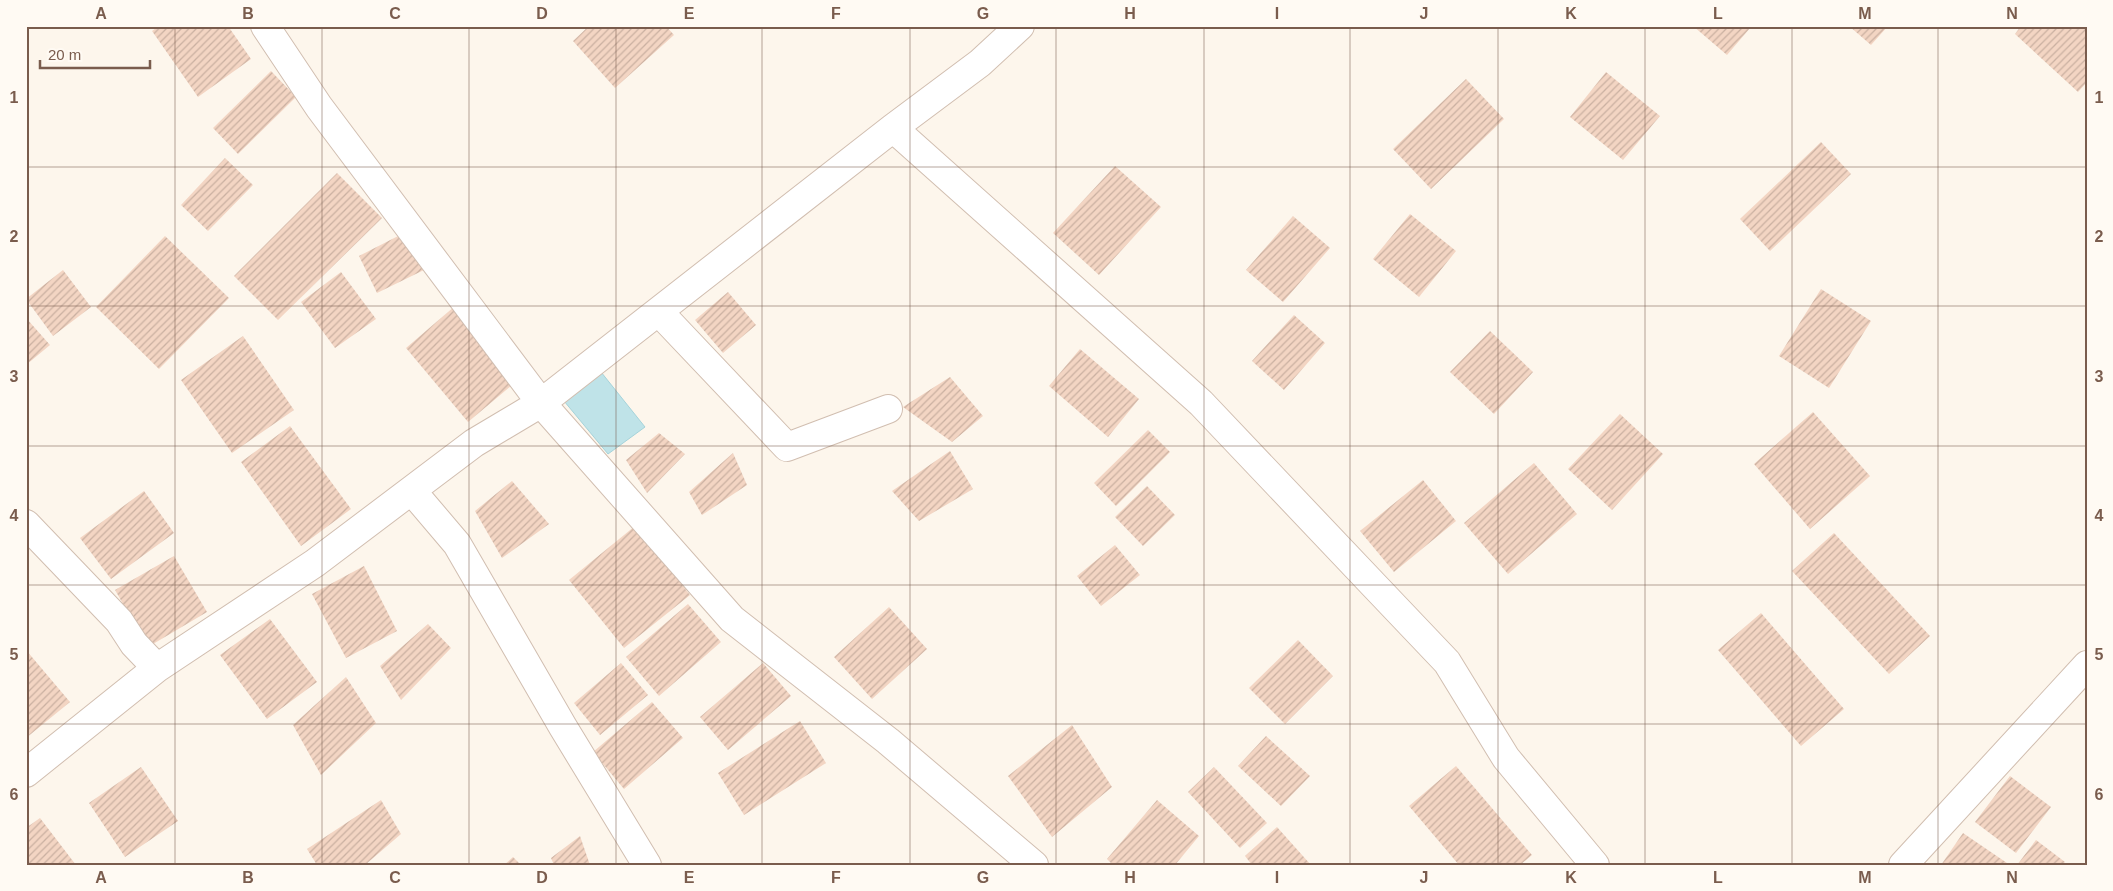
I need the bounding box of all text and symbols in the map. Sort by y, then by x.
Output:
text: A [95,5,107,22]
text: B [242,5,254,22]
text: C [389,5,401,22]
text: D [536,5,548,22]
text: E [684,5,695,22]
text: F [831,5,841,22]
text: G [977,5,989,22]
text: H [1124,5,1136,22]
text: I [1275,5,1279,22]
text: J [1420,5,1428,22]
text: K [1565,5,1577,22]
text: L [1713,5,1723,22]
text: M [1858,5,1872,22]
text: N [2006,5,2018,22]
scale bar [40,38,150,70]
text: 20 m [48,46,81,63]
text: 1 [10,89,19,106]
text: 1 [2095,89,2104,106]
text: 2 [10,228,19,245]
text: 2 [2095,228,2104,245]
text: 3 [10,368,19,385]
text: 3 [2095,368,2104,385]
text: 4 [10,507,19,524]
text: 4 [2095,507,2104,524]
text: 5 [10,646,19,663]
text: 5 [2095,646,2104,663]
text: 6 [10,786,19,803]
text: 6 [2095,786,2104,803]
text: A [95,869,107,886]
text: B [242,869,254,886]
text: C [389,869,401,886]
text: D [536,869,548,886]
text: E [684,869,695,886]
text: F [831,869,841,886]
text: G [977,869,989,886]
text: H [1124,869,1136,886]
text: I [1275,869,1279,886]
text: J [1420,869,1428,886]
text: K [1565,869,1577,886]
text: L [1713,869,1723,886]
text: M [1858,869,1872,886]
text: N [2006,869,2018,886]

